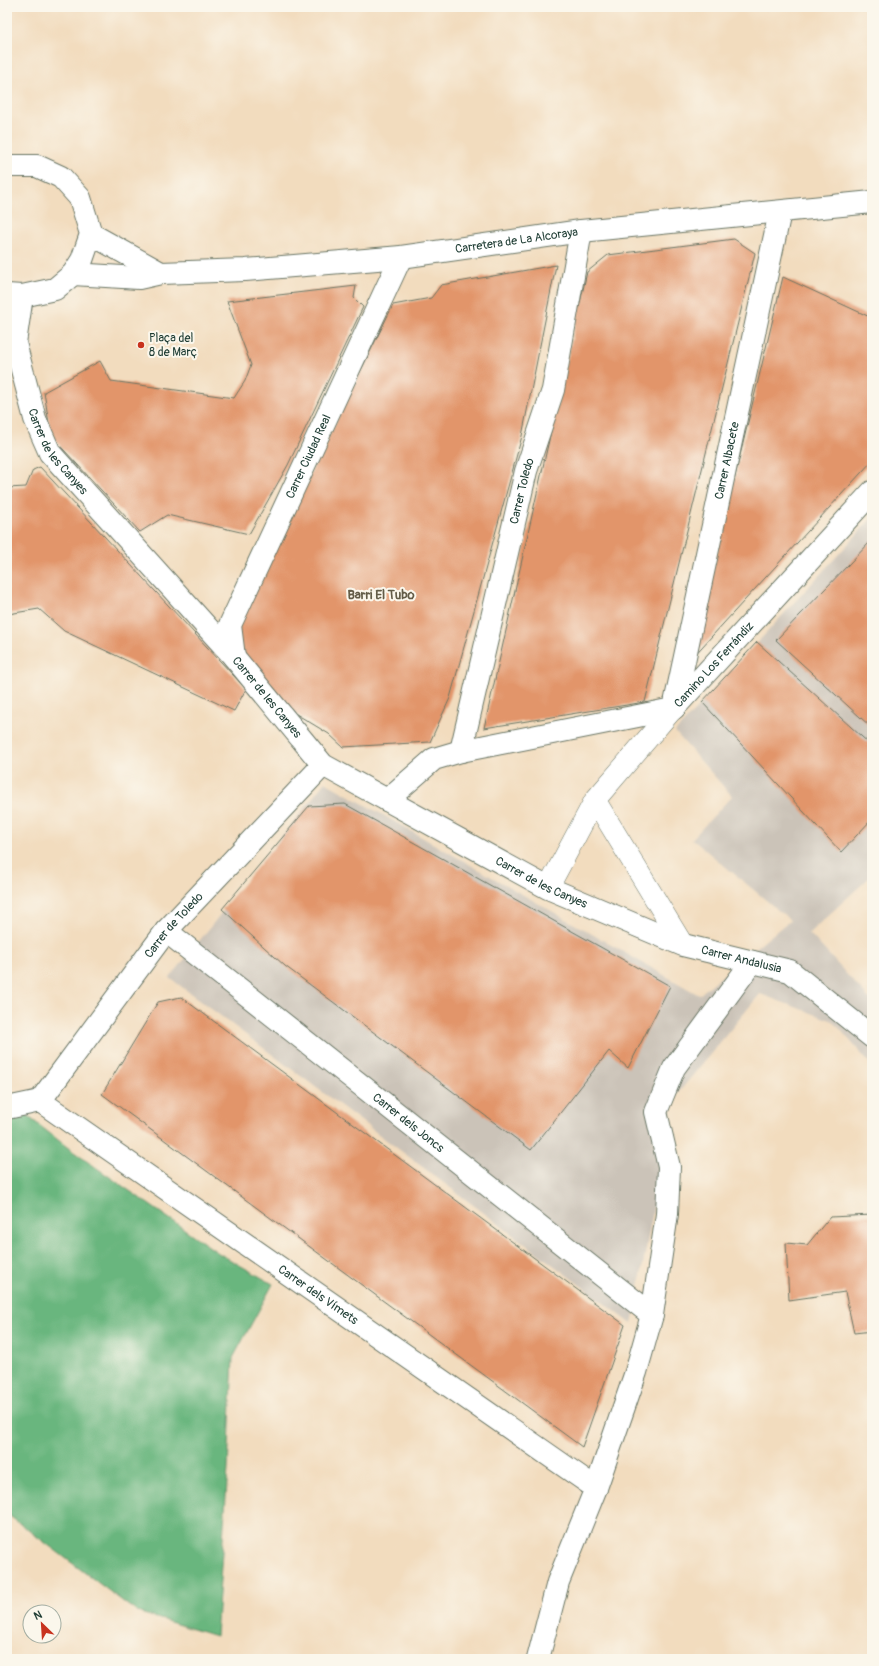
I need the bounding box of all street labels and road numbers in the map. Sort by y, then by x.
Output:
street label: Carretera de La Alcoraya [454,224,579,257]
street label: Carrer de les Canyes [25,407,92,498]
street label: Carrer Ciudad Real [282,412,334,501]
street label: Carrer Albacete [711,420,742,501]
street label: Carrer Toledo [506,455,538,526]
street label: Camino Los Ferrándiz [671,619,757,711]
street label: Carrer de les Canyes [229,653,305,741]
street label: Carrer de les Canyes [493,853,590,912]
street label: Carrer de Toledo [141,889,207,961]
street label: Carrer Andalusia [700,942,784,976]
street label: Carrer dels Joncs [370,1090,448,1156]
street label: Carrer dels Vímets [275,1262,362,1328]

